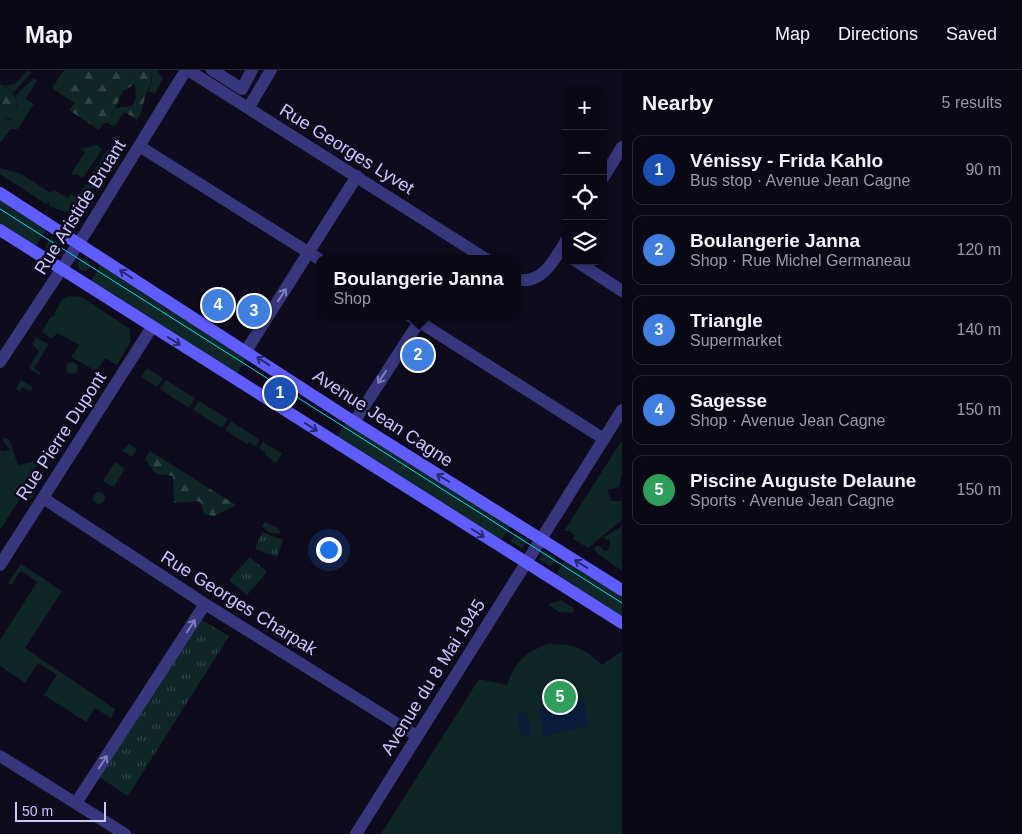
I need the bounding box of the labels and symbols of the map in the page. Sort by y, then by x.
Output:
street label: Rue Georges Lyvet [276,100,418,198]
street label: Rue Aristide Bruant [30,136,130,278]
one-way arrow [119,268,133,278]
pin: 4 [202,286,234,324]
one-way arrow [277,288,287,302]
pin: 3 [238,292,270,330]
one-way arrow [166,336,180,346]
pin: 2 [402,336,434,374]
one-way arrow [256,356,270,366]
street label: Avenue Jean Cagne [309,365,457,471]
street label: Rue Pierre Dupont [12,368,110,504]
one-way arrow [377,370,387,384]
pin: 1 [264,374,296,412]
one-way arrow [304,423,318,433]
one-way arrow [437,473,451,483]
one-way arrow [471,528,485,538]
your location [316,537,342,563]
street label: Rue Georges Charpak [157,547,322,660]
one-way arrow [574,559,588,569]
street label: Avenue du 8 Mai 1945 [377,595,489,759]
one-way arrow [186,619,196,633]
pin: 5 [544,678,576,716]
one-way arrow [98,756,108,770]
scale bar [15,799,106,822]

